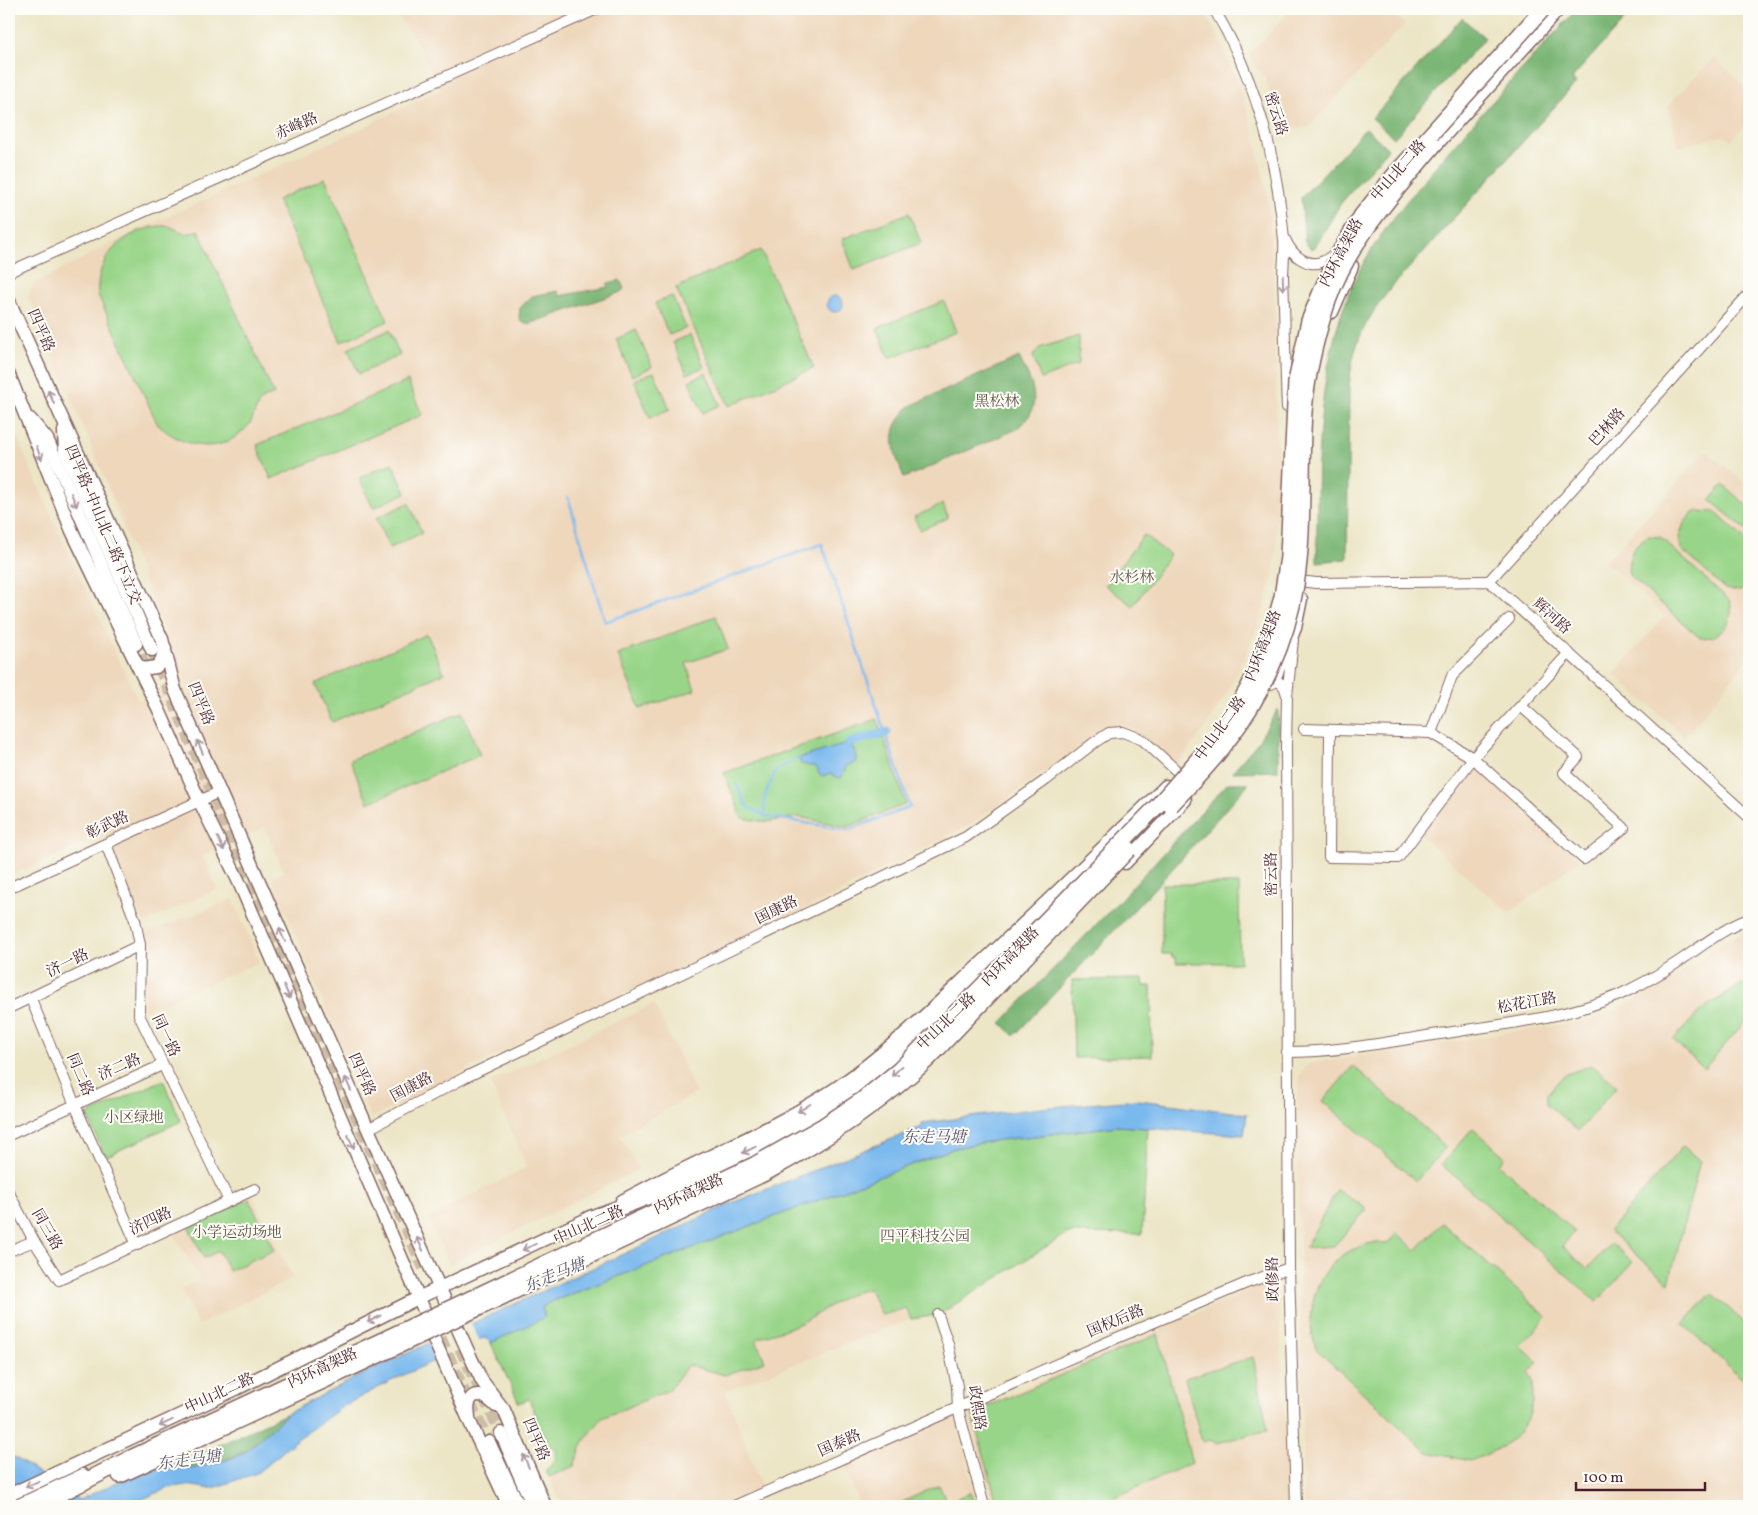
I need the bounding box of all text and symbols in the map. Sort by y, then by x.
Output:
street label: 密云路 [1258,89,1292,139]
street label: 赤峰路 [272,108,322,146]
street label: 中山北二路 [1366,136,1432,206]
street label: 内环高架路 [1315,215,1369,291]
one-way arrow [1279,275,1288,291]
street label: 四平路 [21,306,59,356]
one-way arrow [46,390,56,405]
park label: 黑松林 [974,392,1020,413]
street label: 巴林路 [1585,404,1631,452]
street label: 四平路-中山北二路下立交 [59,442,145,608]
one-way arrow [36,445,45,460]
one-way arrow [69,492,79,507]
park label: 水杉林 [1109,568,1155,589]
street label: 辉河路 [1527,594,1575,640]
street label: 内环高架路 [1241,607,1287,685]
street label: 四平路 [182,679,218,729]
street label: 中山北二路 [1190,692,1252,766]
one-way arrow [194,740,204,755]
street label: 彰武路 [83,807,133,845]
one-way arrow [216,836,226,851]
street label: 密云路 [1262,851,1283,897]
street label: 国康路 [752,892,802,930]
street label: 内环高架路 [977,923,1045,991]
one-way arrow [277,928,287,943]
street label: 济一路 [43,945,93,983]
one-way arrow [283,984,293,999]
street label: 中山北二路 [913,988,981,1056]
street label: 松花江路 [1496,988,1558,1020]
street label: 同一路 [146,1011,184,1061]
street label: 济二路 [95,1049,145,1087]
street label: 同二路 [61,1050,97,1100]
street label: 四平路 [342,1050,380,1100]
one-way arrow [891,1065,904,1077]
street label: 国康路 [387,1068,437,1108]
one-way arrow [342,1077,352,1092]
one-way arrow [797,1103,811,1113]
park label: 小区绿地 [104,1108,164,1129]
water label: 东走马塘 [902,1127,969,1149]
one-way arrow [347,1134,357,1149]
one-way arrow [741,1145,756,1155]
street label: 内环高架路 [651,1170,727,1220]
street label: 中山北二路 [550,1201,628,1251]
street label: 济四路 [126,1203,176,1241]
street label: 同三路 [26,1205,66,1255]
park label: 小学运动场地 [192,1223,282,1244]
park label: 四平科技公园 [880,1227,970,1248]
one-way arrow [415,1237,424,1252]
one-way arrow [522,1243,537,1252]
water label: 东走马塘 [521,1253,592,1298]
street label: 政修路 [1263,1256,1285,1302]
street label: 国权后路 [1084,1301,1148,1343]
one-way arrow [367,1314,382,1324]
street label: 内环高架路 [285,1344,361,1394]
street label: 中山北二路 [182,1369,258,1419]
street label: 政熙路 [962,1384,990,1432]
street label: 四平路 [517,1415,553,1465]
one-way arrow [159,1419,174,1428]
street label: 国泰路 [815,1425,865,1463]
water label: 东走马塘 [156,1445,225,1476]
one-way arrow [521,1454,531,1469]
scale bar [1576,1460,1704,1492]
text: 100 m [1583,1468,1623,1489]
one-way arrow [25,1480,40,1489]

